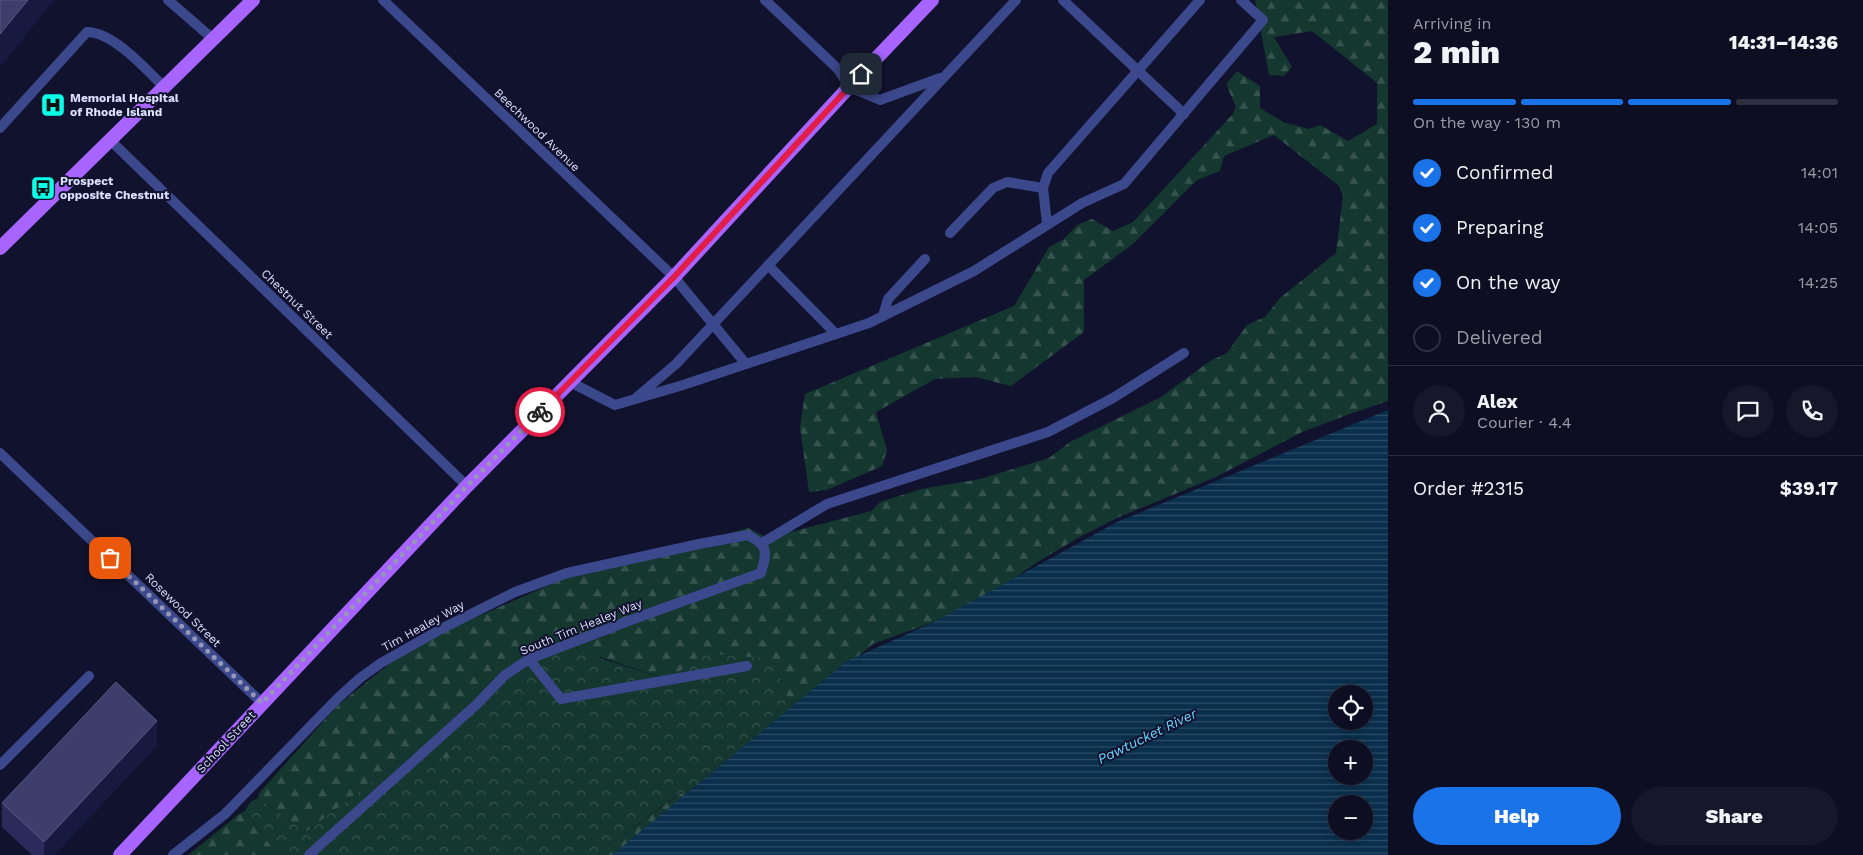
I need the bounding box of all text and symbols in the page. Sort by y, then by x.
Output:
text: Arriving in [1413,14,1491,33]
text: 14:31–14:36 [1729,31,1838,54]
text: 2 min [1413,33,1500,71]
pin [840,53,882,95]
icon: home [847,60,875,88]
street label: Beechwood Avenue [491,86,583,175]
place label: Memorial Hospital of Rhode Island [70,91,179,119]
hospital icon: Memorial Hospital of Rhode Island [40,92,66,118]
text: On the way · 130 m [1413,113,1561,132]
icon: check [1413,159,1441,187]
text: Confirmed [1456,161,1553,184]
text: 14:01 [1801,163,1838,182]
place label: Prospect opposite Chestnut [60,174,170,202]
bus stop icon: Prospect opposite Chestnut [30,175,56,201]
icon: check [1413,214,1441,242]
text: Preparing [1456,216,1543,239]
text: 14:05 [1798,218,1838,237]
street label: Chestnut Street [258,266,336,342]
icon: check [1413,269,1441,297]
text: On the way [1456,271,1560,294]
text: 14:25 [1799,273,1838,292]
text: Delivered [1456,326,1543,349]
button: person [1413,385,1465,437]
button: chat [1722,385,1774,437]
button: phone [1786,385,1838,437]
courier [515,387,565,437]
text: Alex [1477,390,1518,413]
icon: bike [526,398,554,426]
text: Courier · 4.4 [1477,413,1572,432]
text: Order #2315 [1413,477,1524,500]
text: $39.17 [1780,477,1838,500]
pin [89,537,131,579]
icon: bag [96,544,124,572]
street label: Rosewood Street [142,570,224,650]
street label: South Tim Healey Way [518,596,645,658]
street label: Tim Healey Way [379,597,467,654]
map controls [1328,685,1373,840]
button: locate [1328,685,1373,730]
water label: Pawtucket River [1095,705,1200,767]
street label: School Street [194,708,258,776]
button: + [1328,740,1373,785]
button: Help [1413,787,1621,845]
button: Share [1631,787,1838,845]
button: − [1328,795,1373,840]

